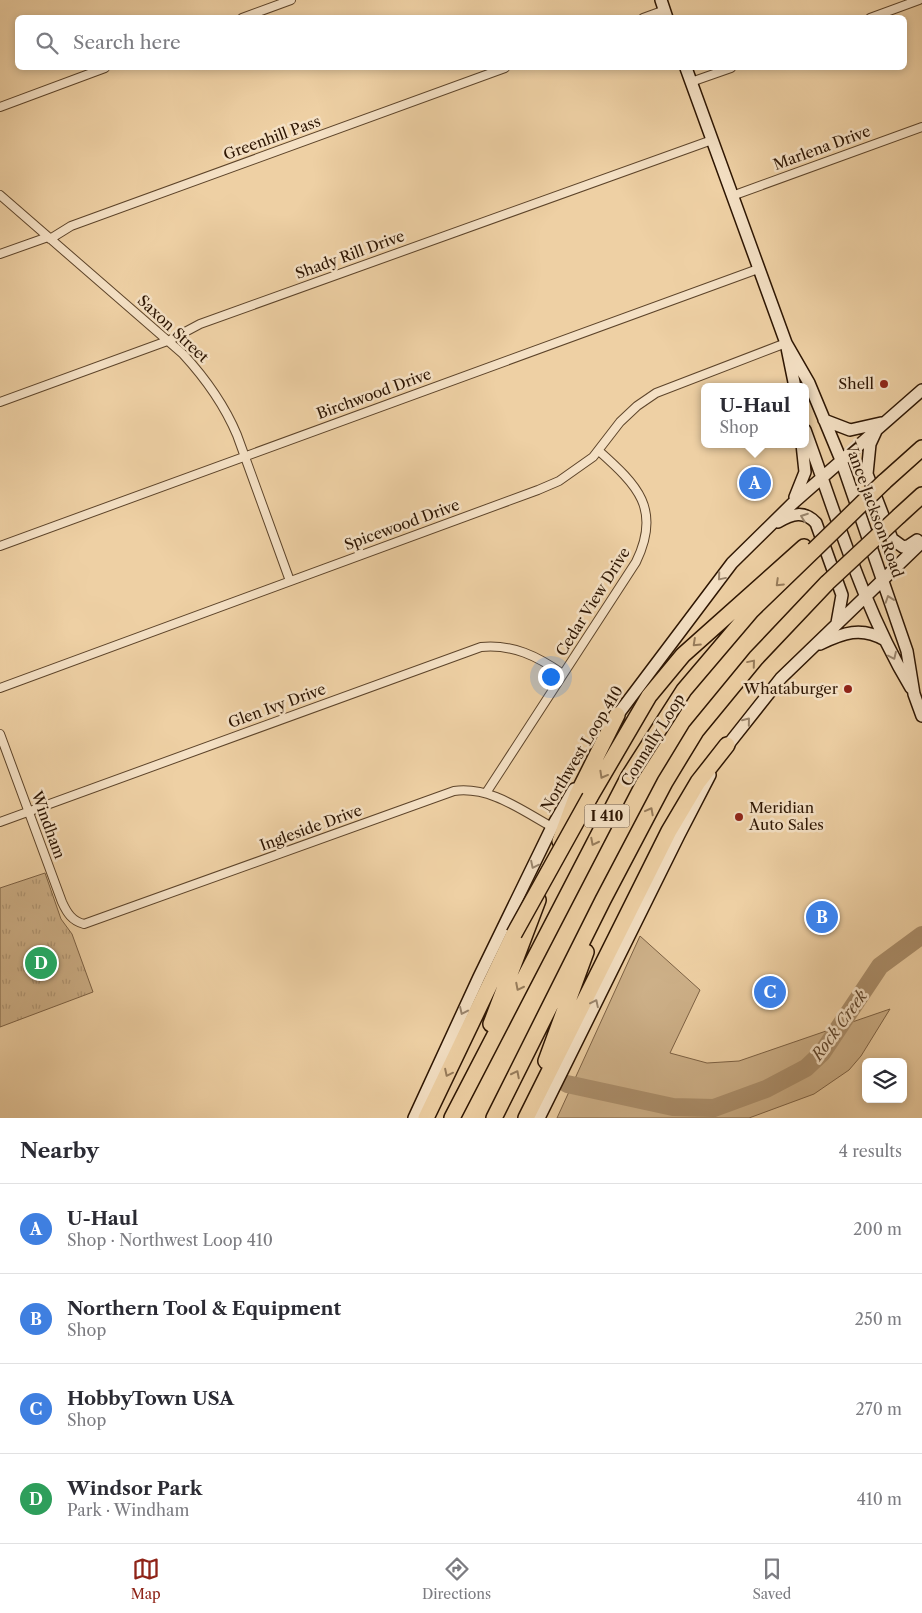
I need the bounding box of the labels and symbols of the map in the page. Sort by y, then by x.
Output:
street label: Greenhill Pass [221,111,323,164]
street label: Marlena Drive [771,121,873,174]
street label: Shady Rill Drive [293,226,407,283]
street label: Saxon Street [134,291,213,367]
street label: Birchwood Drive [314,364,434,423]
place label: Shell [838,374,875,393]
marker: Shell [878,378,890,390]
street label: Vance Jackson Road [841,439,908,580]
pin: A [739,464,771,502]
street label: Spicewood Drive [342,495,462,554]
one-way arrow [801,512,809,522]
street label: Cedar View Drive [551,544,634,660]
one-way arrow [717,571,726,580]
one-way arrow [776,578,785,587]
one-way arrow [885,595,895,603]
one-way arrow [693,637,702,646]
one-way arrow [887,651,897,660]
one-way arrow [746,660,754,669]
your location [538,664,564,690]
street label: Glen Ivy Drive [225,679,328,732]
place label: Whataburger [743,679,839,698]
street label: Northwest Loop 410 [536,682,627,815]
marker: Whataburger [842,683,854,695]
street label: Connally Loop [617,690,689,790]
one-way arrow [741,718,749,727]
one-way arrow [599,770,609,779]
street label: Windham [27,787,70,861]
place label: Meridian Auto Sales [748,798,824,834]
street label: Ingleside Drive [257,800,365,855]
road number: I 410 [584,804,630,828]
one-way arrow [644,807,654,816]
marker: Meridian Auto Sales [733,811,745,823]
one-way arrow [590,837,600,846]
one-way arrow [530,860,540,869]
pin: B [806,898,838,936]
pin: D [25,944,57,982]
pin: C [754,973,786,1011]
one-way arrow [515,981,525,990]
water label: Rock Creek [806,986,871,1066]
one-way arrow [589,999,599,1008]
one-way arrow [459,1006,470,1015]
one-way arrow [444,1068,454,1077]
one-way arrow [510,1071,520,1080]

